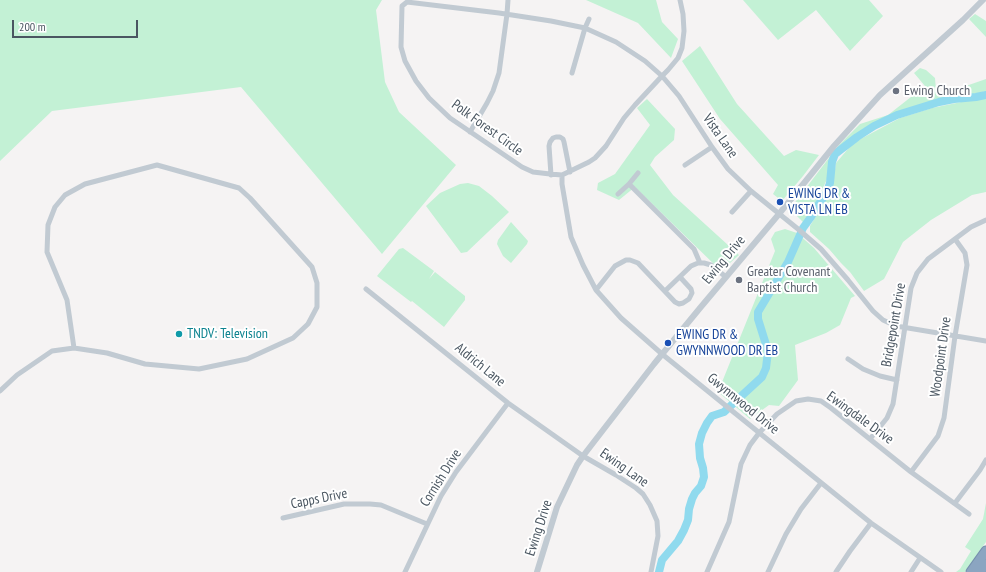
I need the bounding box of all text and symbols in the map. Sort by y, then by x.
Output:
scale bar [14,12,140,38]
text: 200 m [19,19,46,34]
place label: Ewing Church [904,83,970,99]
marker: Ewing Church [891,86,901,96]
street label: Polk Forest Circle [448,97,526,159]
street label: Vista Lane [699,111,741,161]
place label: EWING DR & VISTA LN EB [788,186,850,218]
marker: EWING DR & VISTA LN EB [775,197,785,207]
street label: Ewing Drive [699,232,749,288]
place label: Greater Covenant Baptist Church [747,264,830,296]
marker: Greater Covenant Baptist Church [734,275,744,285]
street label: Bridgepoint Drive [878,282,910,368]
street label: Woodpoint Drive [927,316,955,398]
place label: TNDV: Television [187,326,268,342]
place label: EWING DR & GWYNNWOOD DR EB [676,327,778,360]
marker: TNDV: Television [174,329,184,339]
marker: EWING DR & GWYNNWOOD DR EB [663,338,673,348]
street label: Aldrich Lane [451,340,509,390]
street label: Gwynnwood Drive [704,370,782,438]
street label: Ewingdale Drive [823,388,897,448]
street label: Ewing Lane [596,445,652,491]
street label: Cornish Drive [417,446,465,510]
street label: Capps Drive [289,485,349,513]
street label: Ewing Drive [522,498,556,558]

